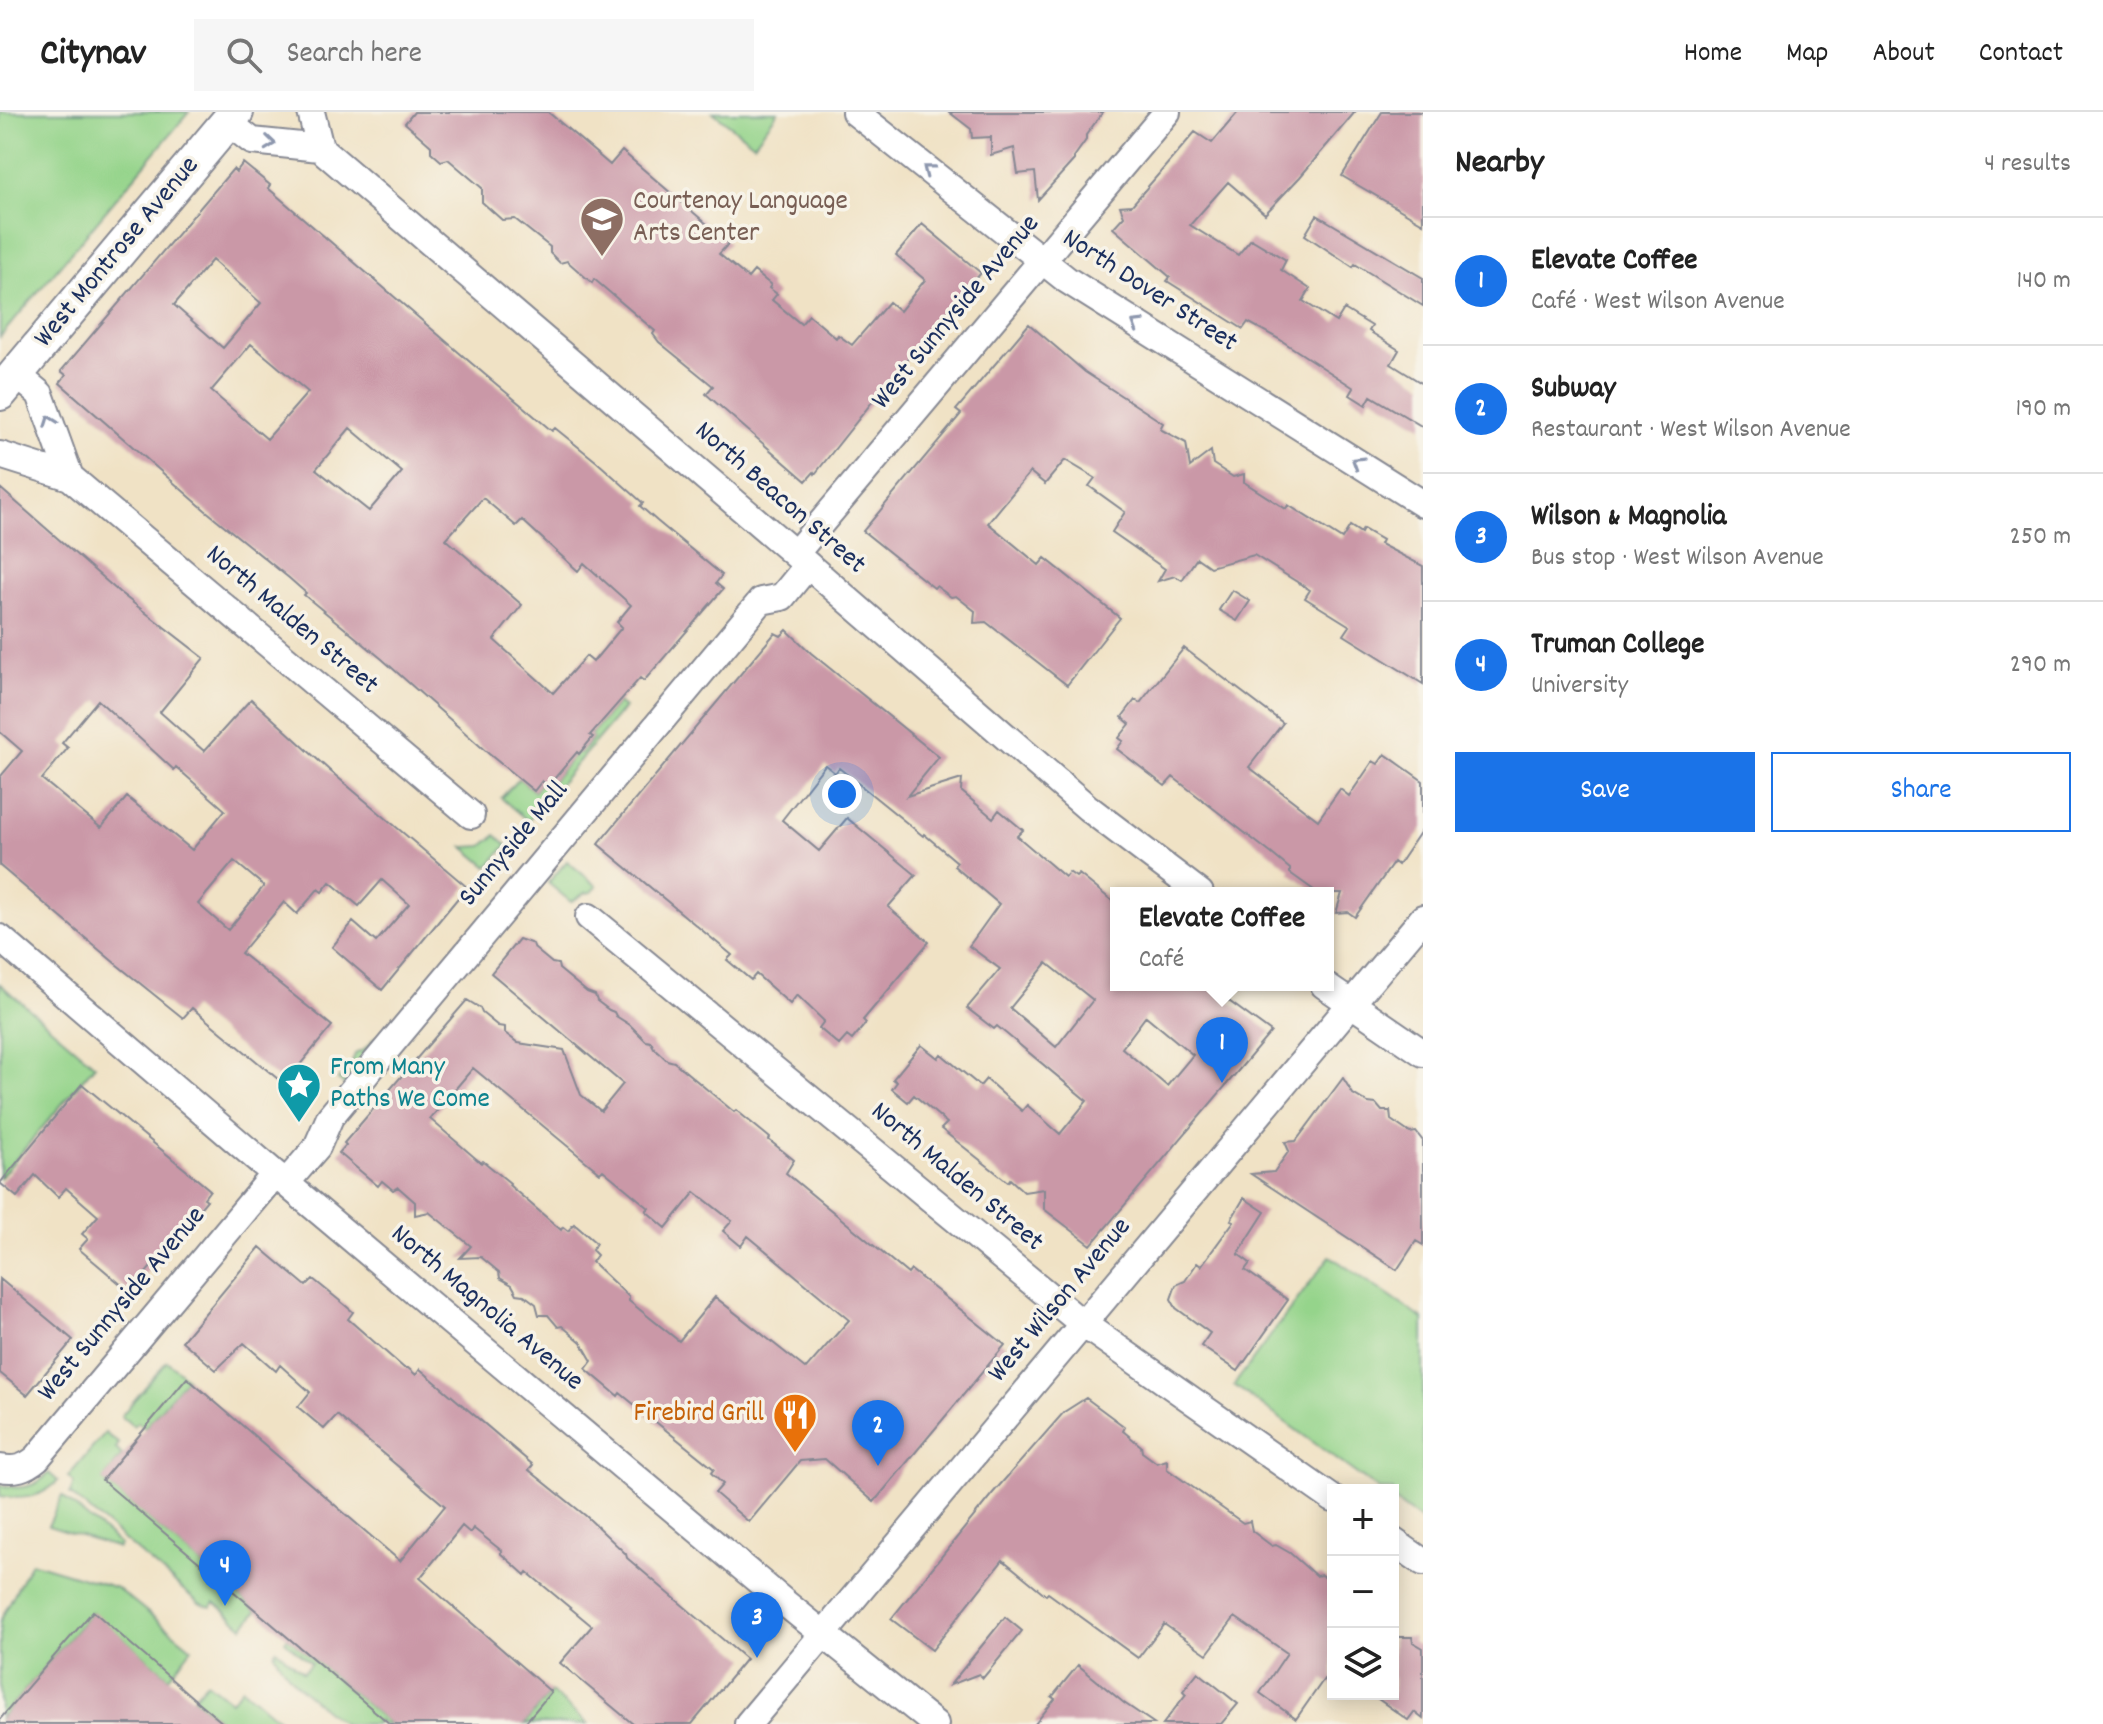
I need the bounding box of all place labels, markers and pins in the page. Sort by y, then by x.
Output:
place label: Courtenay Language Arts Center [633,183,848,255]
school or university icon: Courtenay Language Arts Center [578,195,626,258]
pin: 1 [1196,1017,1248,1083]
place label: From Many Paths We Come [330,1049,490,1121]
place icon: From Many Paths We Come [275,1061,323,1124]
restaurant icon: Firebird Grill [771,1391,819,1454]
place label: Firebird Grill [634,1395,764,1435]
pin: 2 [852,1400,904,1466]
pin: 4 [199,1540,251,1606]
pin: 3 [731,1592,783,1658]

